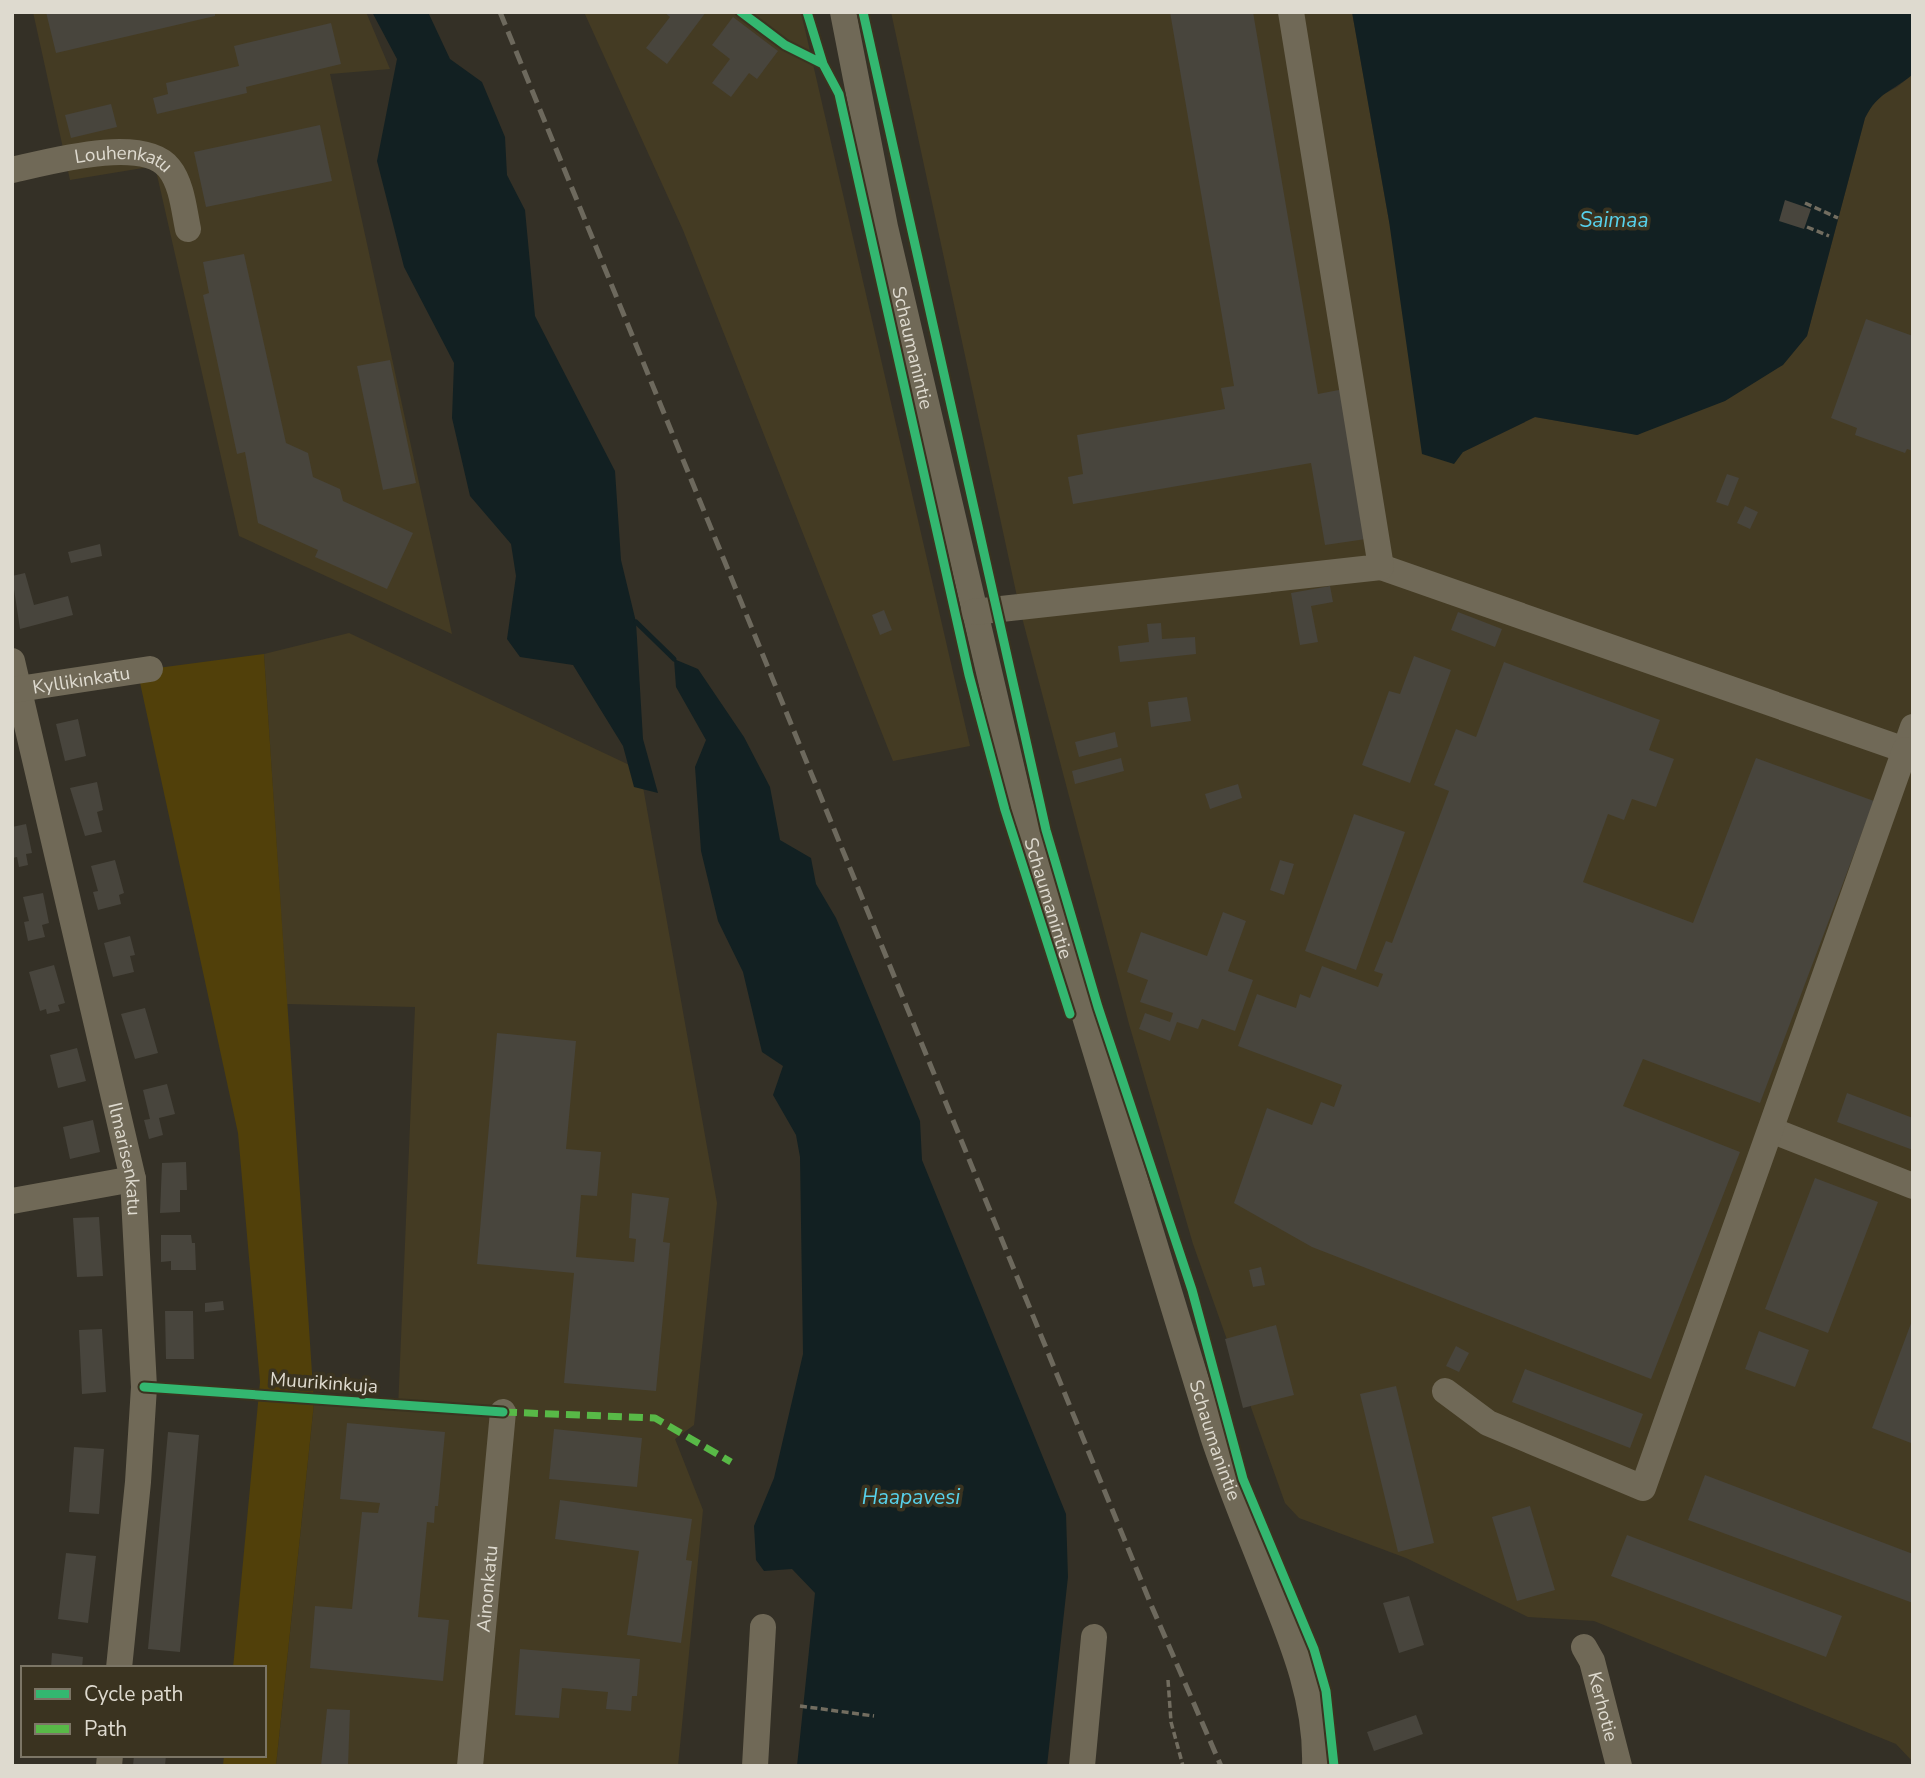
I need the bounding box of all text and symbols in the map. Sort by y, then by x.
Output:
street label: Louhenkatu [73,140,178,179]
water label: Saimaa [1579,206,1649,234]
street label: Schaumanintie [885,284,939,412]
street label: Kyllikinkatu [31,660,132,701]
street label: Schaumanintie [1017,834,1079,962]
street label: Ilmarisenkatu [102,1100,147,1216]
street label: Muurikinkuja [269,1366,379,1400]
street label: Schaumanintie [1183,1377,1247,1504]
water label: Haapavesi [862,1483,961,1511]
street label: Ainonkatu [471,1544,505,1634]
legend [21,1666,266,1757]
street label: Kerhotie [1581,1669,1624,1744]
text: Cycle path [84,1680,183,1708]
text: Path [84,1715,127,1743]

